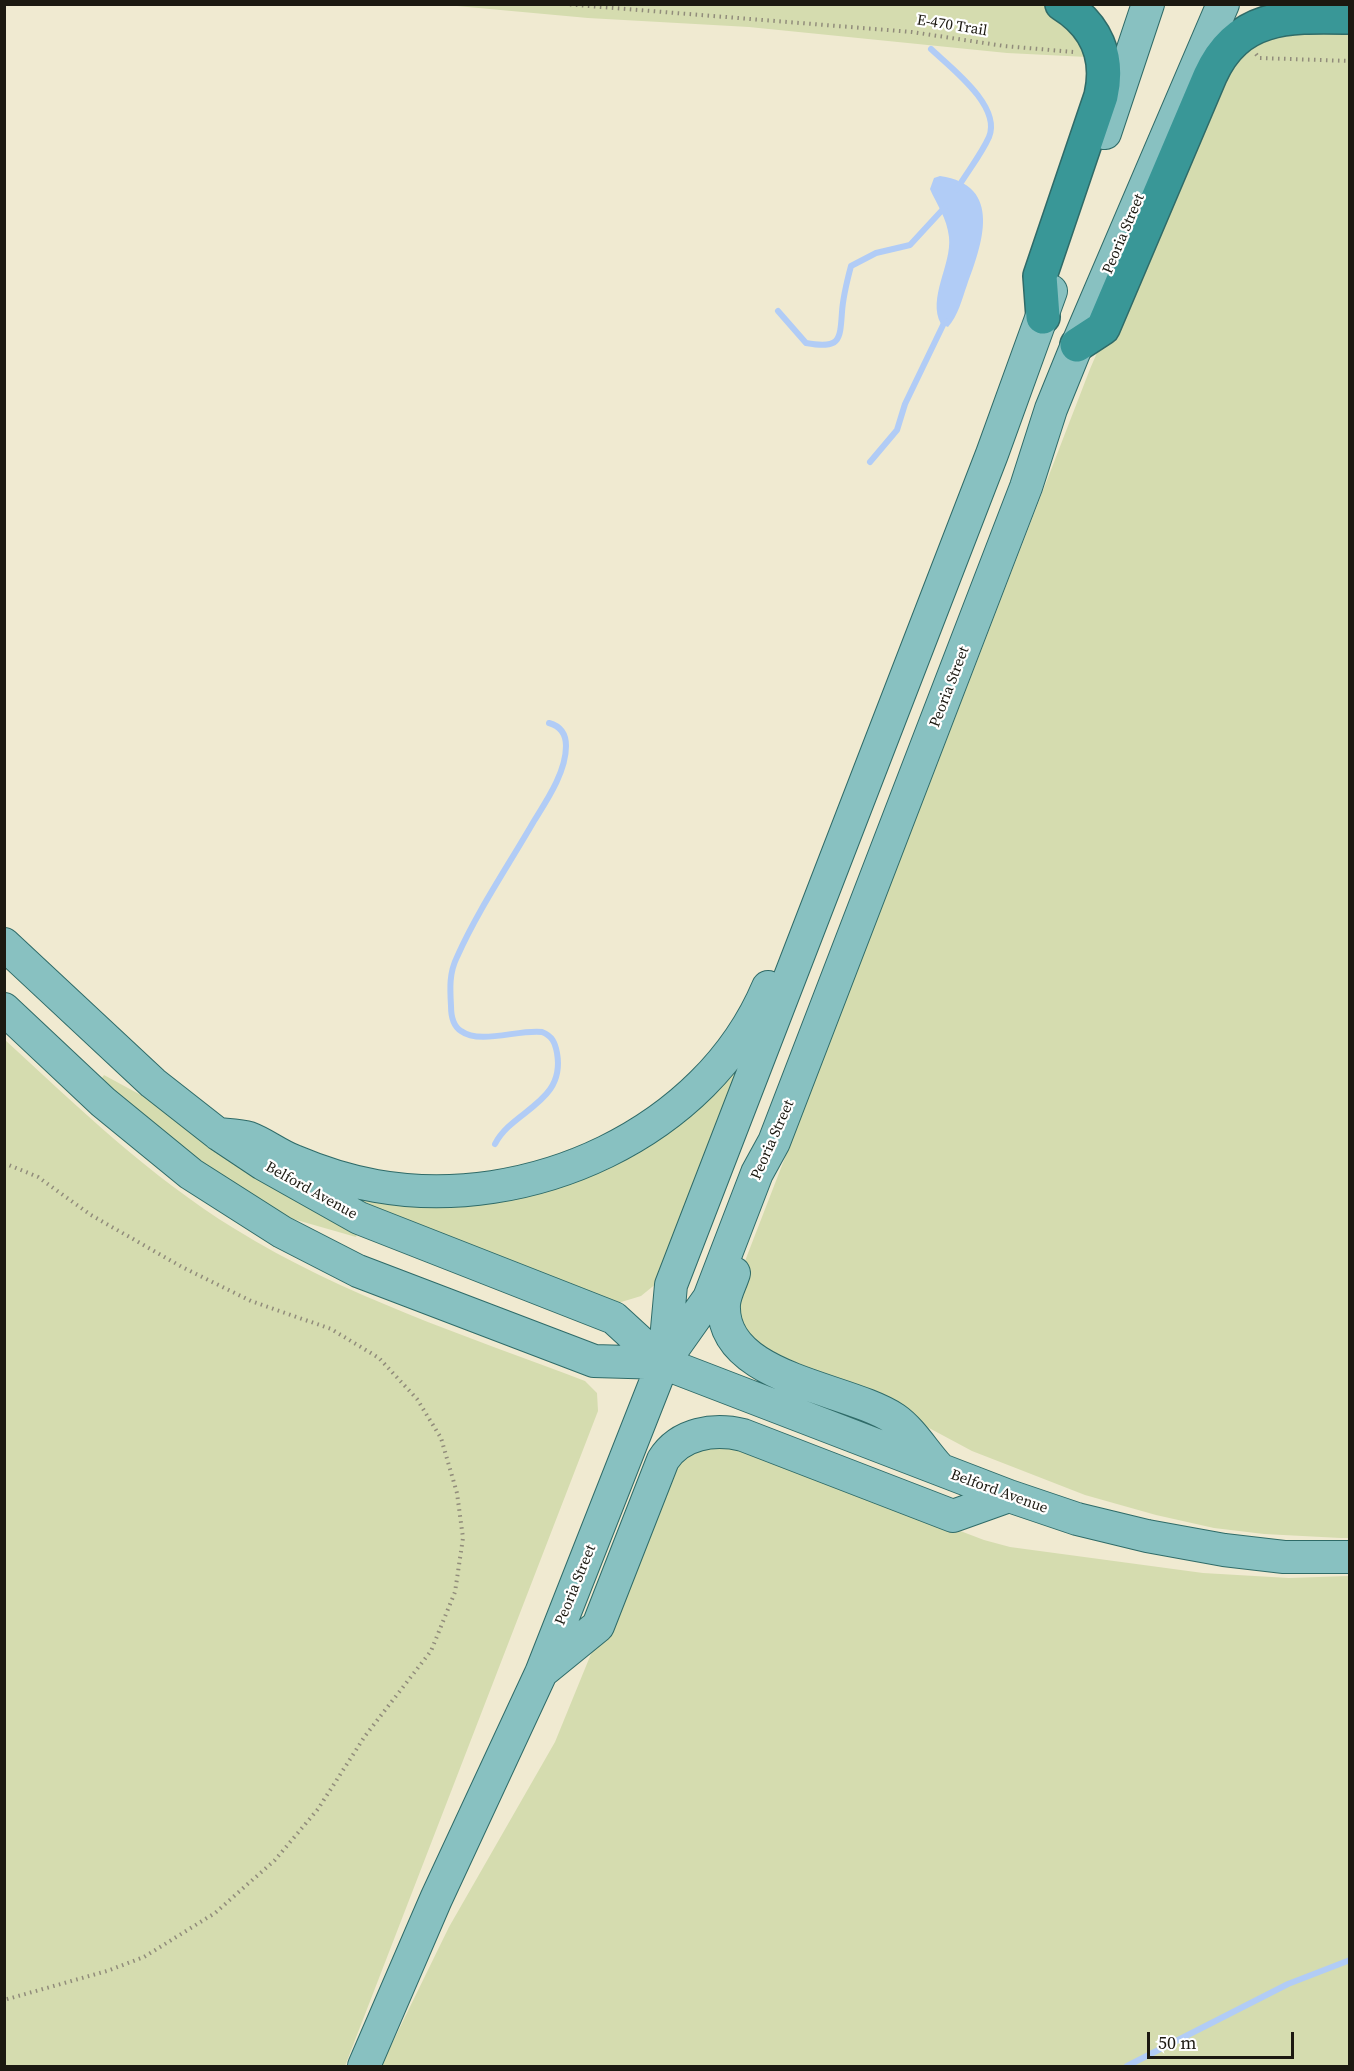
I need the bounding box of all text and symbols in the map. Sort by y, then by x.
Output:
street label: E-470 Trail [915,12,989,40]
street label: Peoria Street [1099,191,1149,277]
street label: Peoria Street [926,644,974,730]
street label: Peoria Street [747,1097,799,1183]
street label: Belford Avenue [262,1158,360,1224]
street label: Belford Avenue [948,1466,1050,1518]
street label: Peoria Street [552,1542,600,1628]
scale bar [1150,2020,1297,2058]
text: 50 m [1158,2030,1196,2055]

